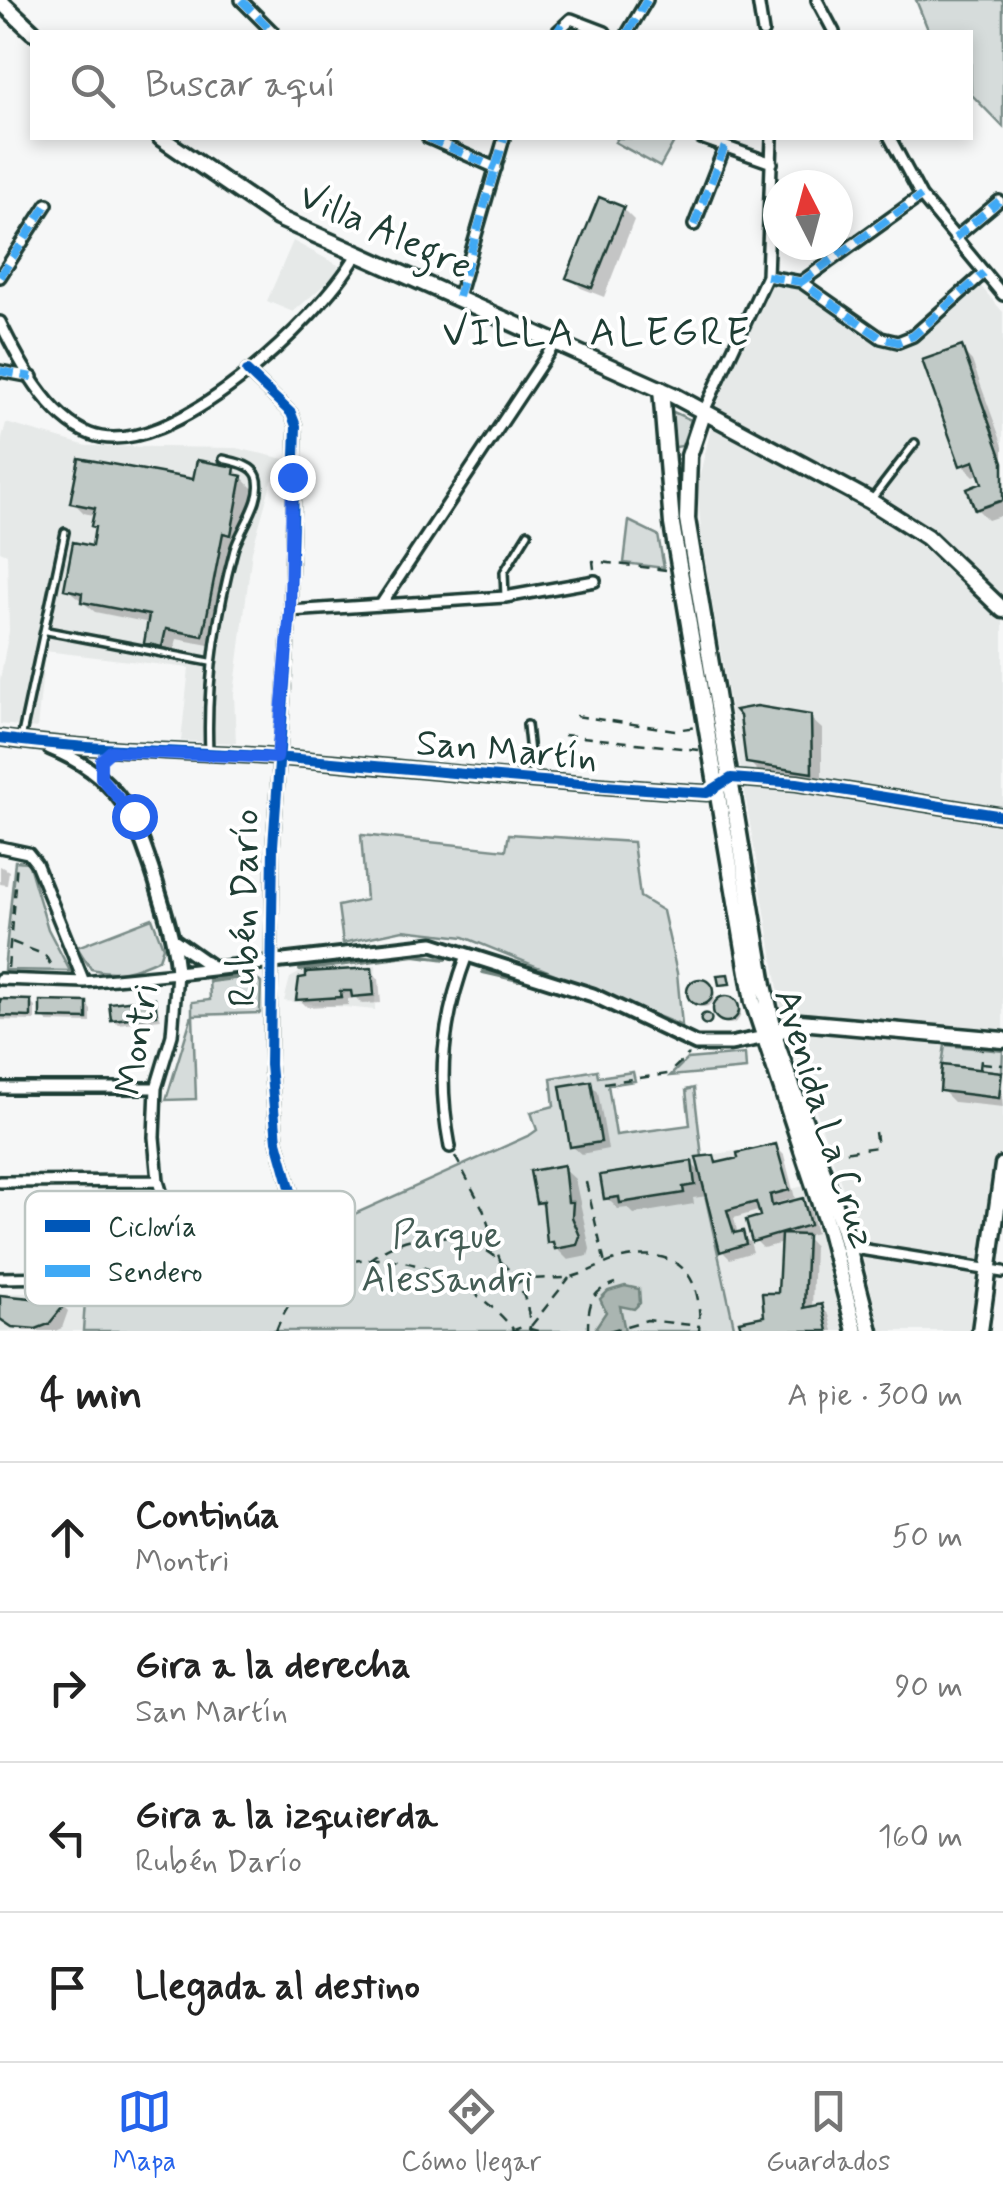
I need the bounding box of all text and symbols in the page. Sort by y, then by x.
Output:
search box [30,30,973,140]
icon: search [65,58,120,113]
text: Buscar aquí [145,61,336,110]
north arrow [763,170,853,260]
street label: Villa Alegre [289,172,479,296]
district label: VILLA ALEGRE [442,308,752,360]
route end [270,455,316,501]
street label: San Martín [414,719,599,784]
route start [112,794,158,840]
street label: Rubén Darío [219,809,272,1008]
street label: Montri [105,980,171,1099]
street label: Avenida La Cruz [761,983,886,1254]
legend [25,1191,355,1306]
text: Ciclovía [108,1210,197,1247]
park label: Parque Alessandri [361,1212,533,1305]
text: Sendero [108,1255,203,1292]
text: 4 min [40,1369,142,1424]
text: A pie · 300 m [787,1375,963,1417]
text: Continúa [135,1492,280,1541]
icon: ahead [40,1510,95,1565]
text: 50 m [891,1516,963,1558]
text: Montri [135,1541,230,1583]
text: Gira a la derecha [135,1642,411,1691]
icon: right [40,1660,95,1715]
text: 90 m [895,1666,963,1708]
text: San Martín [135,1691,288,1733]
text: Gira a la izquierda [135,1792,438,1841]
icon: left [40,1810,95,1865]
text: 160 m [878,1816,963,1858]
text: Rubén Darío [135,1841,302,1883]
icon: arrive [40,1960,95,2015]
text: Llegada al destino [135,1963,420,2012]
tab: Mapa [112,2084,176,2181]
tab: Cómo llegar [401,2084,541,2181]
tab: Guardados [766,2084,891,2181]

